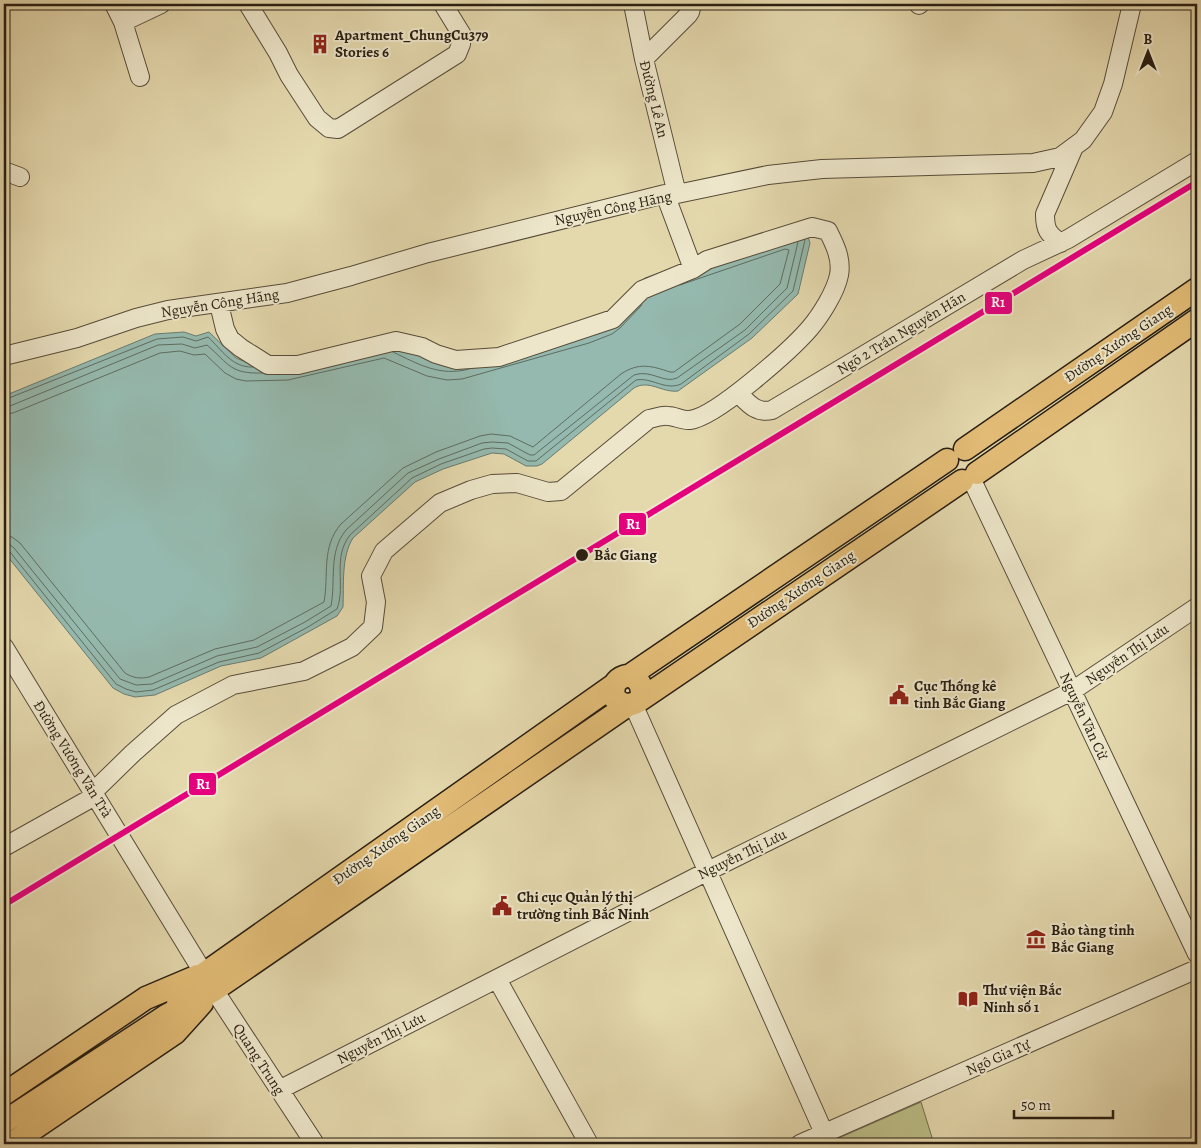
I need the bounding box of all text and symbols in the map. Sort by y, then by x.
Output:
place label: Apartment_ChungCu379 Stories 6 [334,25,489,62]
north arrow [1124,28,1174,78]
text: B [1144,30,1153,49]
building icon: Apartment_ChungCu379 Stories 6 [309,33,331,55]
street label: Đường Lê An [635,58,673,140]
street label: Nguyễn Công Hãng [552,186,674,230]
street label: Nguyễn Công Hãng [159,284,281,322]
street label: Ngõ 2 Trần Nguyên Hãn [833,287,969,379]
line badge: R1 [984,291,1013,315]
text: R1 [991,293,1005,312]
street label: Đường Xương Giang [1060,299,1176,387]
line badge: R1 [618,512,647,536]
text: R1 [626,515,640,534]
place label: Bắc Giang [594,545,657,565]
street label: Đường Xương Giang [743,545,859,633]
marker: Bắc Giang [574,547,590,563]
street label: Nguyễn Thị Lưu [1081,618,1173,689]
street label: Nguyễn Văn Cừ [1055,669,1113,764]
place label: Cục Thống kê tỉnh Bắc Giang [914,676,1006,713]
public building icon: Cục Thống kê tỉnh Bắc Giang [888,684,910,706]
street label: Đường Vương Văn Trà [29,696,117,822]
line badge: R1 [188,772,217,796]
text: R1 [196,775,210,794]
street label: Đường Xương Giang [328,800,444,889]
street label: Nguyễn Thị Lưu [694,823,791,884]
place label: Chi cục Quản lý thị trường tỉnh Bắc Ninh [517,887,649,924]
public building icon: Chi cục Quản lý thị trường tỉnh Bắc Ninh [491,895,513,917]
place label: Bảo tàng tỉnh Bắc Giang [1051,920,1135,957]
museum icon: Bảo tàng tỉnh Bắc Giang [1025,928,1047,950]
place label: Thư viện Bắc Ninh số 1 [983,980,1062,1017]
library icon: Thư viện Bắc Ninh số 1 [957,988,979,1010]
street label: Nguyễn Thị Lưu [333,1007,429,1069]
street label: Quang Trung [228,1019,290,1099]
street label: Ngô Gia Tự [963,1034,1034,1080]
scale bar [1014,1088,1112,1120]
text: 50 m [1021,1095,1051,1115]

